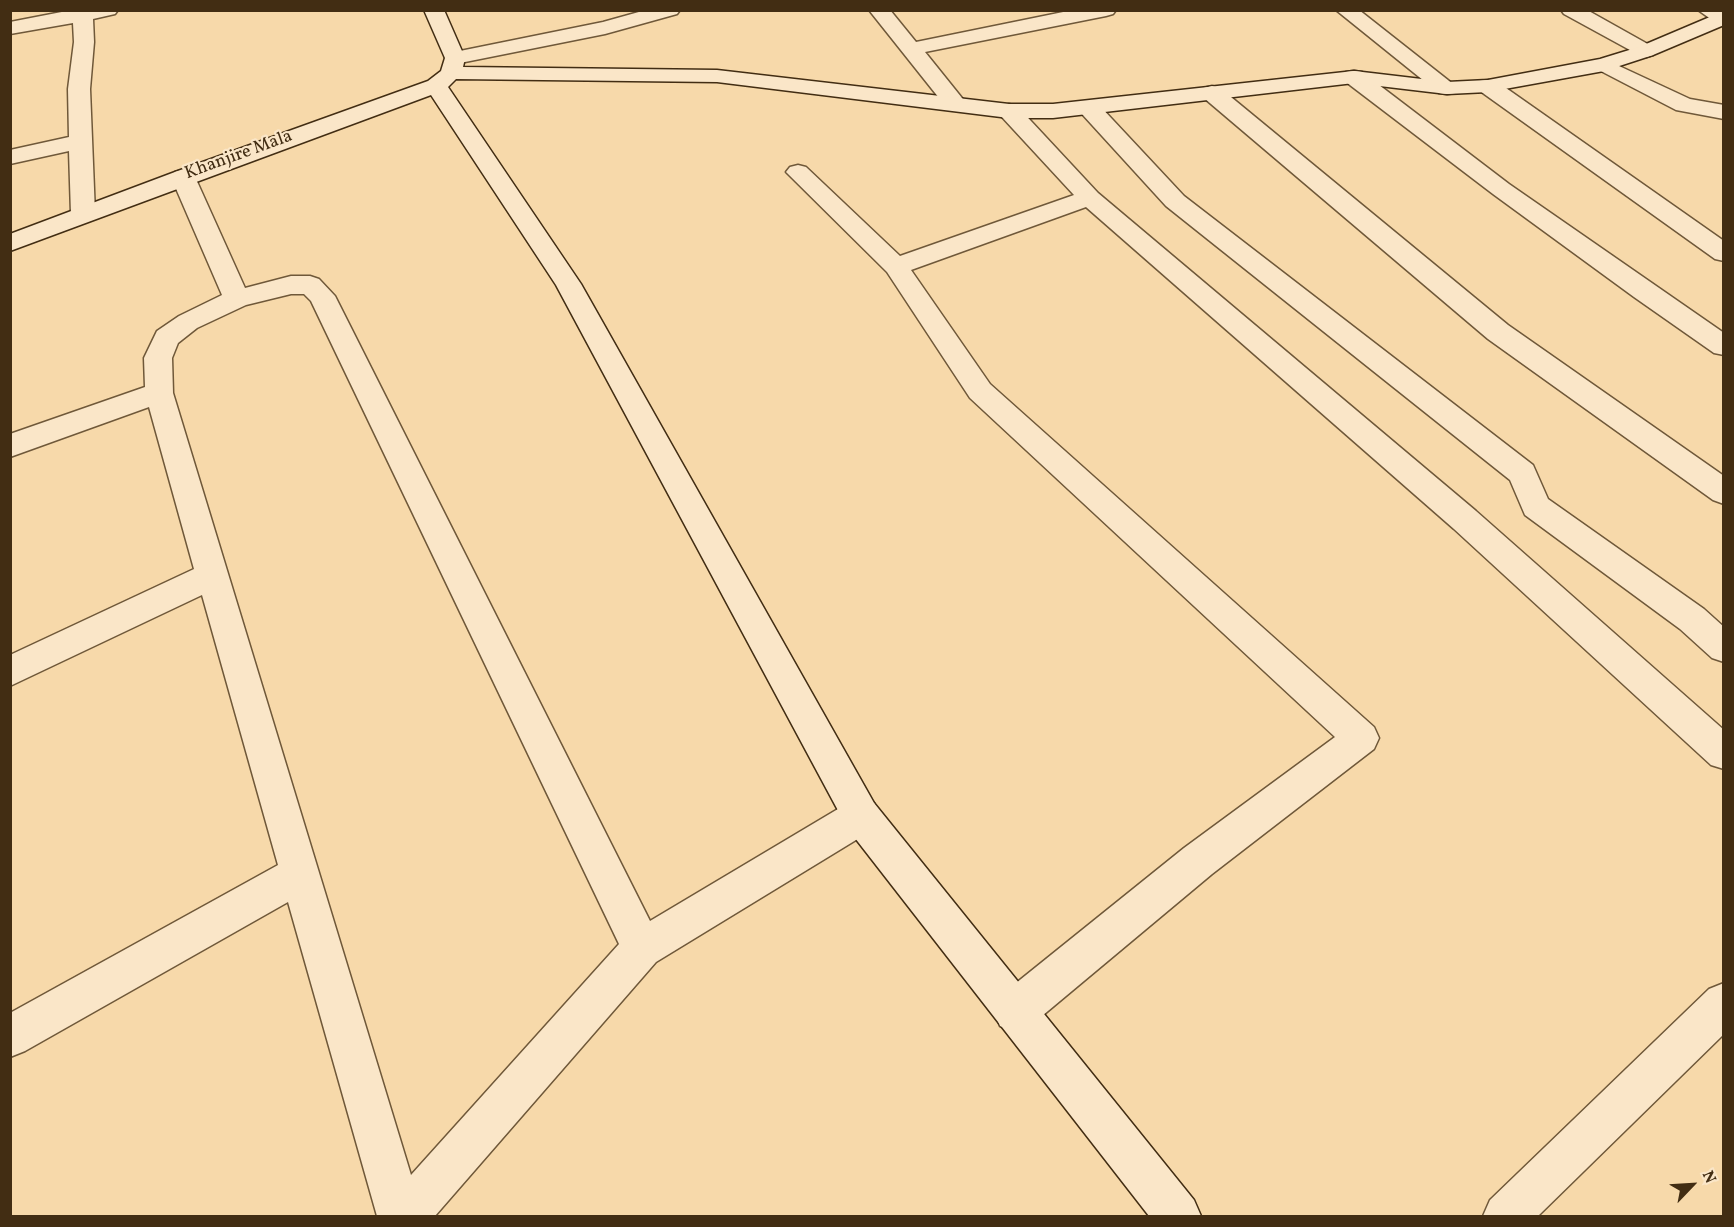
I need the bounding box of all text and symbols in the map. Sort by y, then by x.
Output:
street label: Khanjire Mala [182,127,296,185]
north arrow [1662,1155,1722,1215]
text: N [1696,1167,1721,1187]

